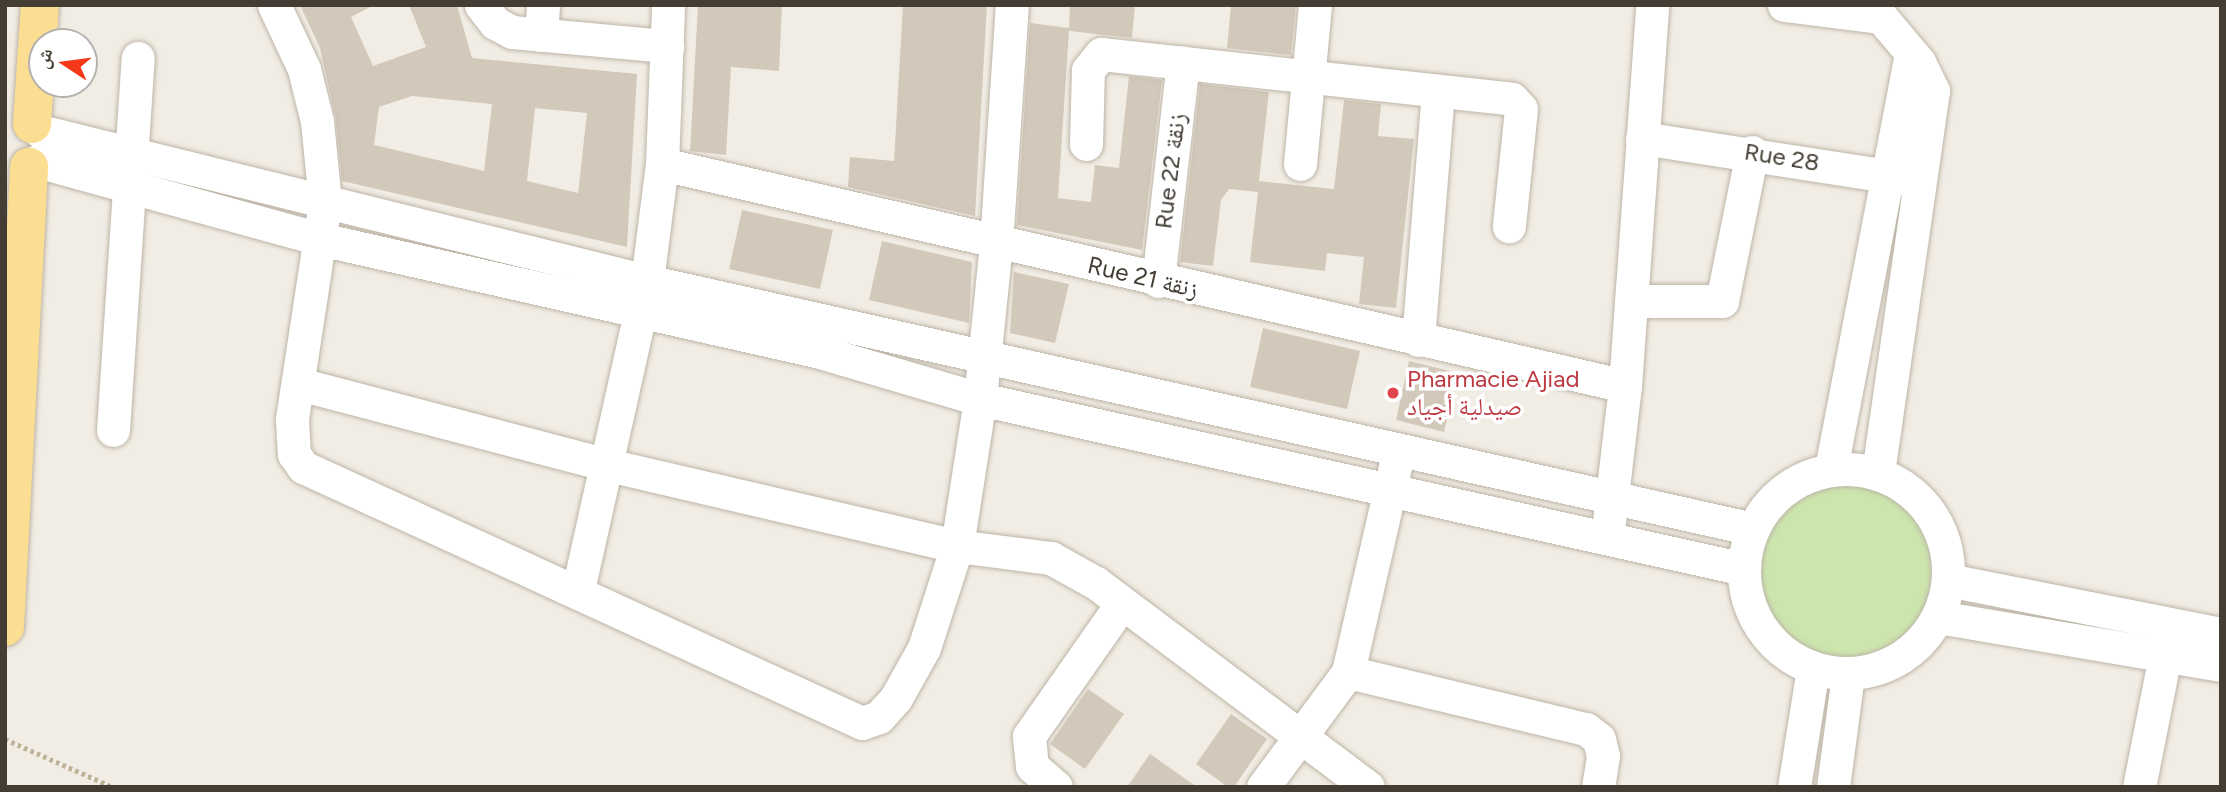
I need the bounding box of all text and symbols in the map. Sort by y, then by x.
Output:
north arrow [28,28,98,98]
text: ش [31,46,57,71]
street label: Rue 22 زنقة [1149,112,1191,230]
street label: Rue 28 [1742,137,1822,177]
street label: Rue 21 زنقة [1085,250,1201,304]
place label: Pharmacie Ajiad صيدلية أجياد [1407,365,1579,421]
marker: Pharmacie Ajiad صيدلية أجياد [1385,385,1401,401]

